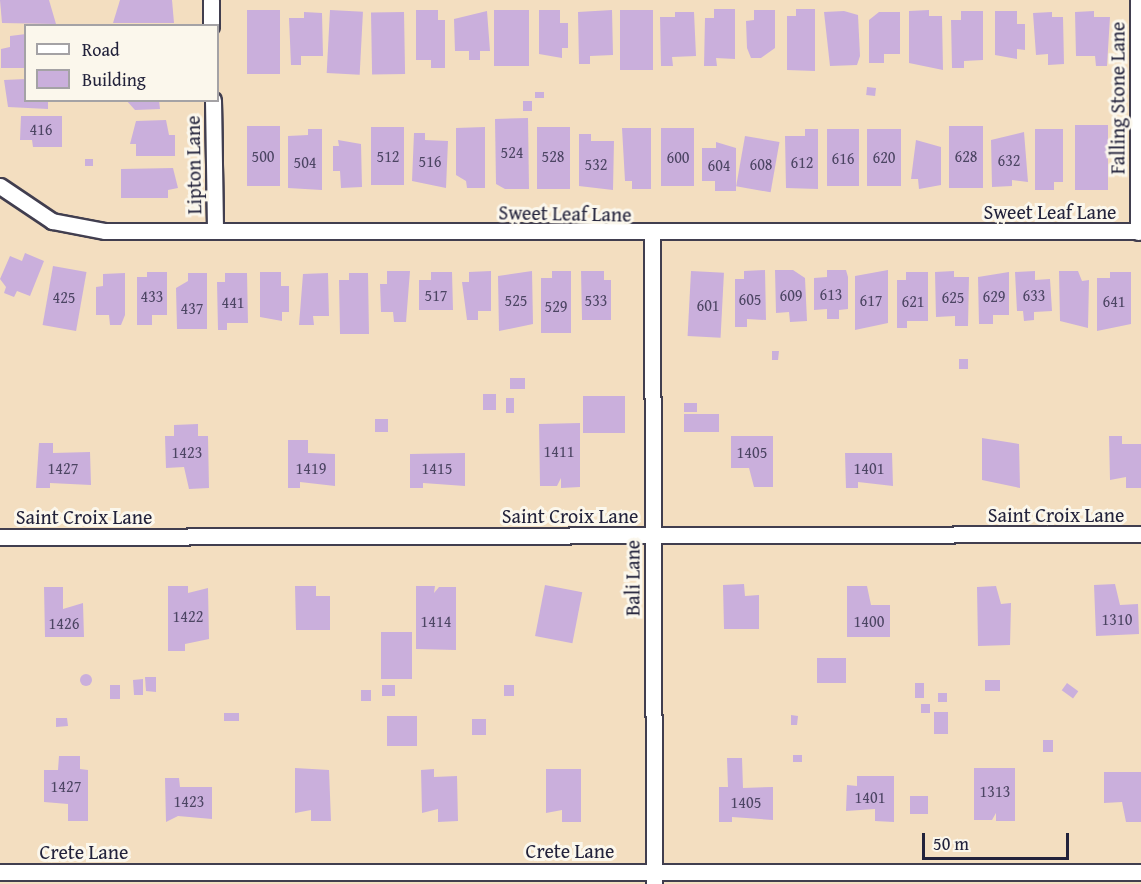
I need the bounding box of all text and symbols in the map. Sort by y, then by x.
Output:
street label: Falling Stone Lane [1105,22,1129,174]
legend [24,24,219,102]
text: Road [82,36,120,63]
text: Building [82,66,146,93]
street label: Lipton Lane [180,115,206,215]
house number: 416 [29,119,53,139]
house number: 524 [500,142,524,162]
house number: 500 [251,146,275,166]
house number: 512 [376,146,400,166]
house number: 528 [541,146,565,166]
house number: 628 [954,146,978,166]
house number: 600 [666,147,690,167]
house number: 620 [872,147,896,167]
house number: 616 [831,148,855,168]
house number: 632 [997,150,1021,170]
house number: 516 [418,151,442,171]
house number: 504 [293,152,317,172]
house number: 612 [790,152,814,172]
house number: 532 [584,154,608,174]
house number: 608 [749,154,773,174]
house number: 604 [707,155,731,175]
street label: Sweet Leaf Lane [983,199,1117,223]
street label: Sweet Leaf Lane [498,200,632,226]
house number: 613 [819,284,843,304]
house number: 517 [424,285,448,305]
house number: 609 [779,285,803,305]
house number: 633 [1022,285,1046,305]
house number: 433 [140,286,164,306]
house number: 629 [982,286,1006,306]
house number: 425 [52,287,76,307]
house number: 625 [941,287,965,307]
house number: 605 [738,289,762,309]
house number: 525 [504,290,528,310]
house number: 533 [584,290,608,310]
house number: 617 [859,290,883,310]
house number: 621 [901,291,925,311]
house number: 641 [1102,291,1126,311]
house number: 441 [221,292,245,312]
house number: 601 [696,295,720,315]
house number: 529 [544,296,568,316]
house number: 437 [180,298,204,318]
house number: 1411 [544,441,574,461]
house number: 1423 [172,442,202,462]
house number: 1405 [737,442,767,462]
house number: 1427 [48,458,78,478]
house number: 1419 [296,458,326,478]
house number: 1415 [422,458,452,478]
house number: 1401 [854,458,884,478]
street label: Saint Croix Lane [988,502,1124,526]
street label: Saint Croix Lane [502,503,638,527]
street label: Saint Croix Lane [16,504,152,528]
street label: Bali Lane [620,540,644,616]
house number: 1422 [173,606,203,626]
house number: 1310 [1102,609,1132,629]
house number: 1414 [421,611,451,631]
house number: 1400 [854,611,884,631]
house number: 1426 [49,613,79,633]
house number: 1427 [51,776,81,796]
house number: 1313 [980,781,1010,801]
house number: 1401 [855,787,885,807]
house number: 1423 [174,791,204,811]
house number: 1405 [731,792,761,812]
scale bar [925,821,1072,859]
text: 50 m [933,830,969,857]
street label: Crete Lane [526,838,614,862]
street label: Crete Lane [40,839,128,863]

